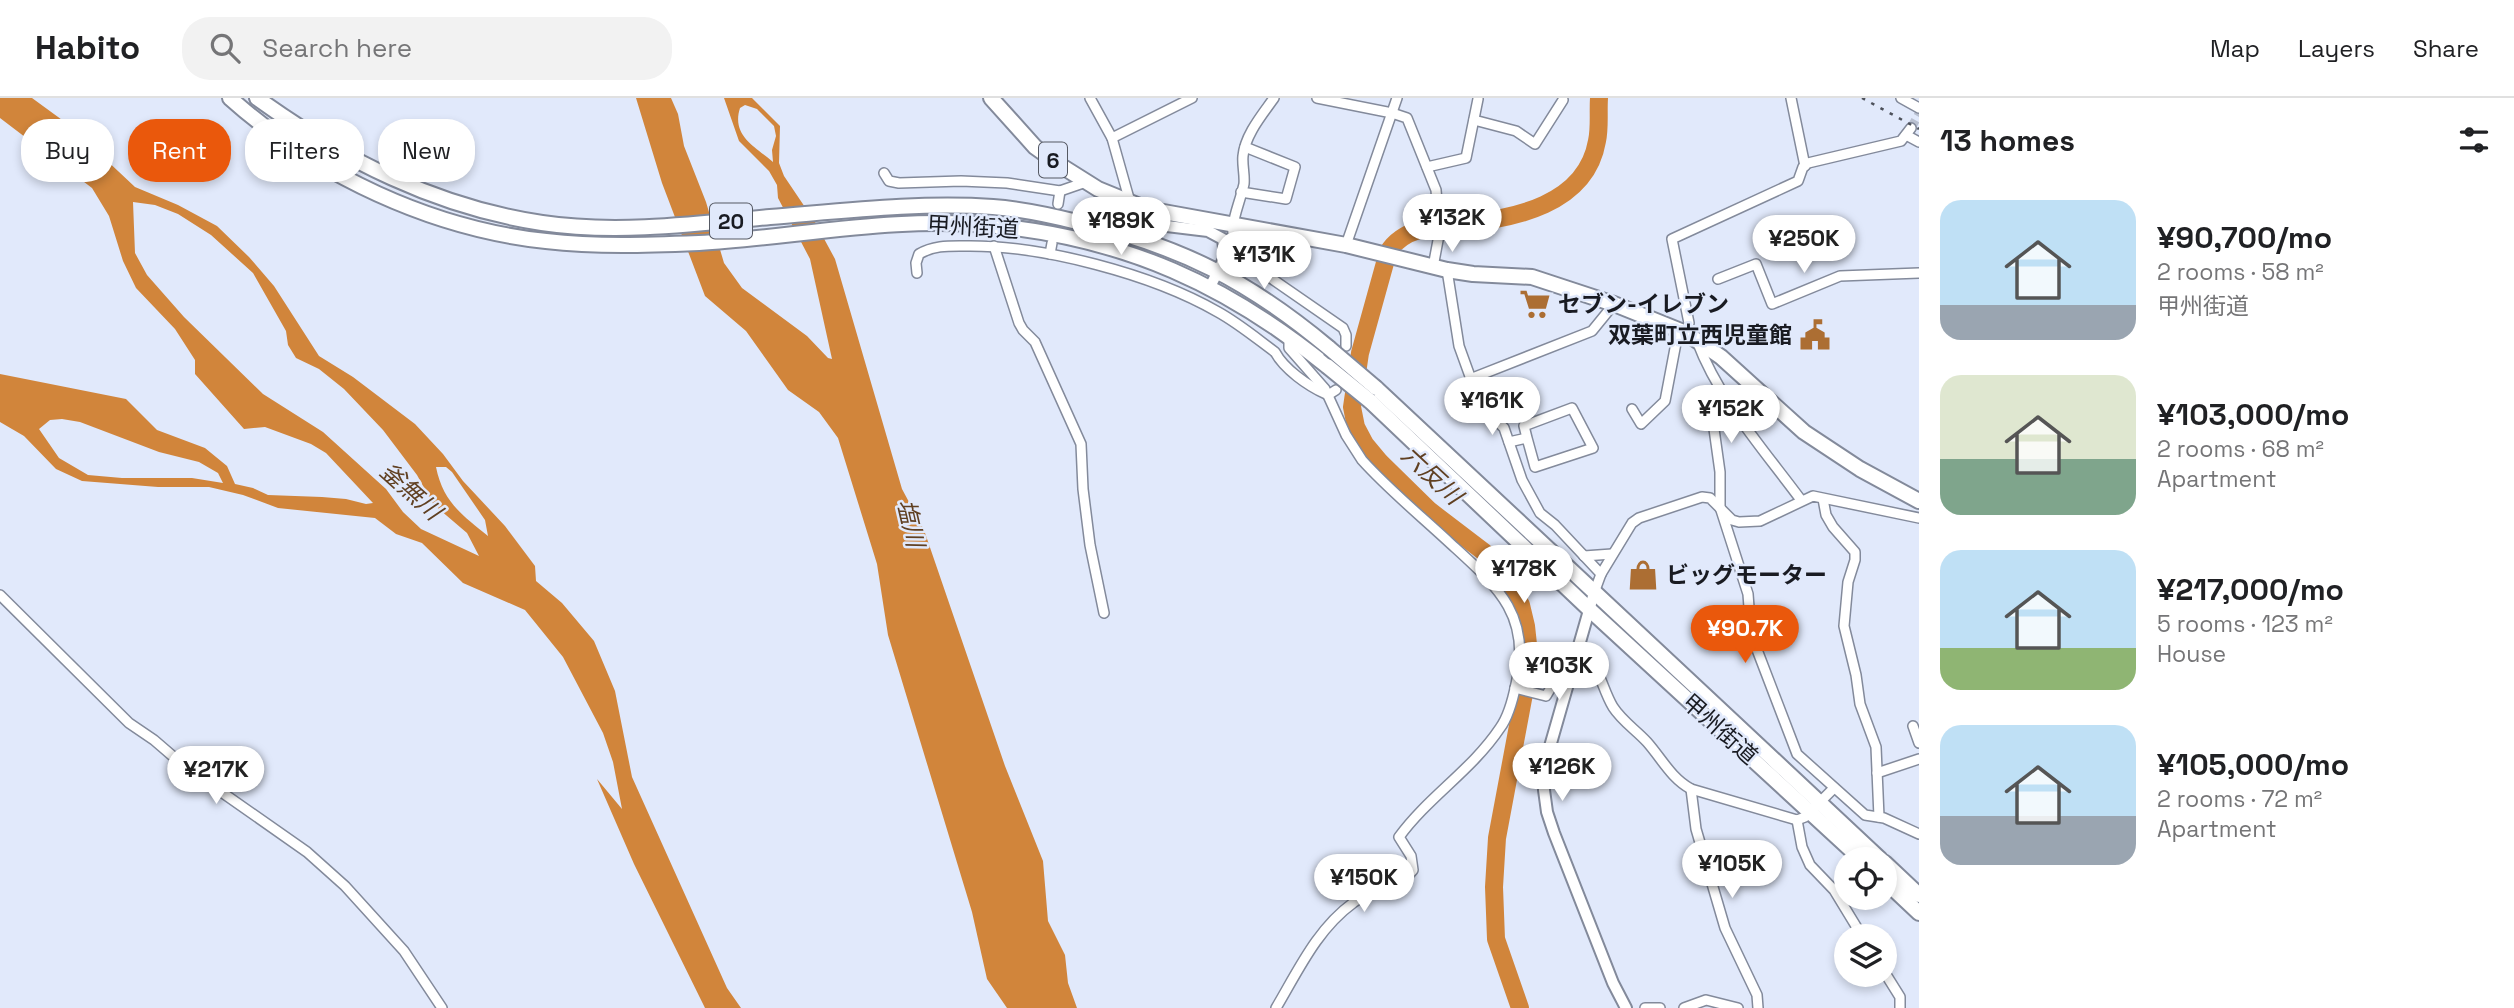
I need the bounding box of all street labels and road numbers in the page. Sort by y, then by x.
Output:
road number: 6 [1039,142,1067,178]
road number: 20 [710,204,752,238]
street label: 甲州街道 [926,210,1020,244]
street label: 甲州街道 [1676,687,1764,771]

